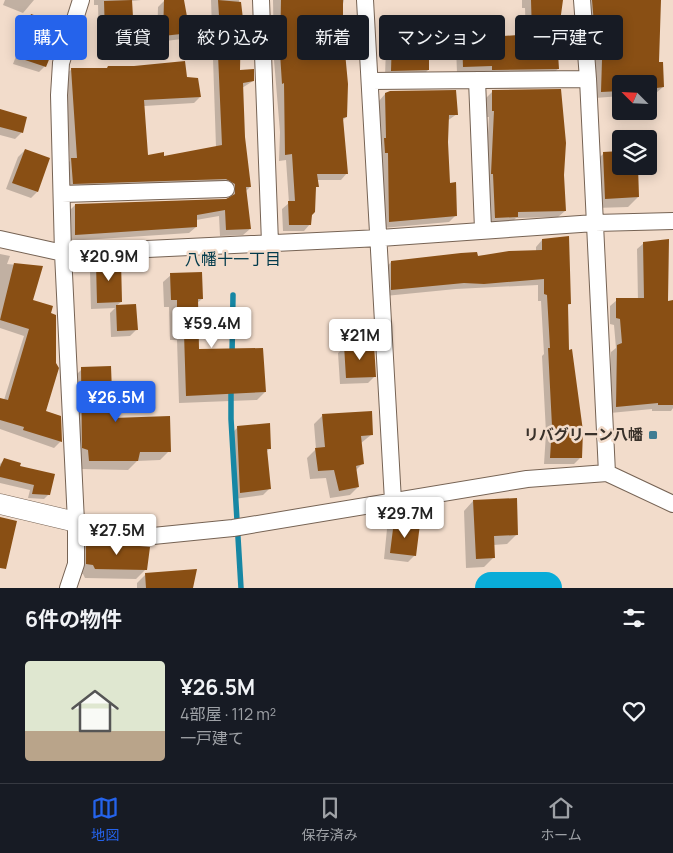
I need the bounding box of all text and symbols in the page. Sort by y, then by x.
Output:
chip: 購入 [15,15,87,60]
chip: 賃貸 [97,15,169,60]
chip: 絞り込み [179,15,287,60]
chip: 新着 [297,15,369,60]
chip: マンション [379,15,505,60]
chip: 一戸建て [515,15,623,60]
north arrow [612,75,658,120]
map controls [612,75,657,175]
button: layers [612,130,657,175]
pin: ¥20.9M [68,240,150,282]
text: ¥20.9M [80,245,138,267]
district label: 八幡十一丁目 [185,248,281,270]
pin: ¥59.4M [171,306,253,349]
text: ¥59.4M [183,312,241,334]
pin: ¥21M [330,318,390,361]
text: ¥21M [340,324,380,346]
pin: ¥26.5M [75,380,157,423]
text: ¥26.5M [87,386,145,408]
place label: リバグリーン八幡 [524,424,643,445]
marker: リバグリーン八幡 [647,429,659,441]
pin: ¥29.7M [364,496,446,539]
text: ¥29.7M [377,502,433,524]
pin: ¥27.5M [76,514,158,556]
text: ¥27.5M [89,519,145,541]
icon: filters [620,604,648,632]
text: 6件の物件 [25,605,122,633]
text: ¥26.5M [180,673,255,701]
icon: home [65,681,125,741]
icon: heart [620,697,648,725]
text: 4部屋 · 112 m² [180,703,276,725]
text: 一戸建て [180,727,244,749]
tab: 地図 [91,794,119,844]
tab: 保存済み [302,794,358,844]
tab: ホーム [540,794,582,844]

